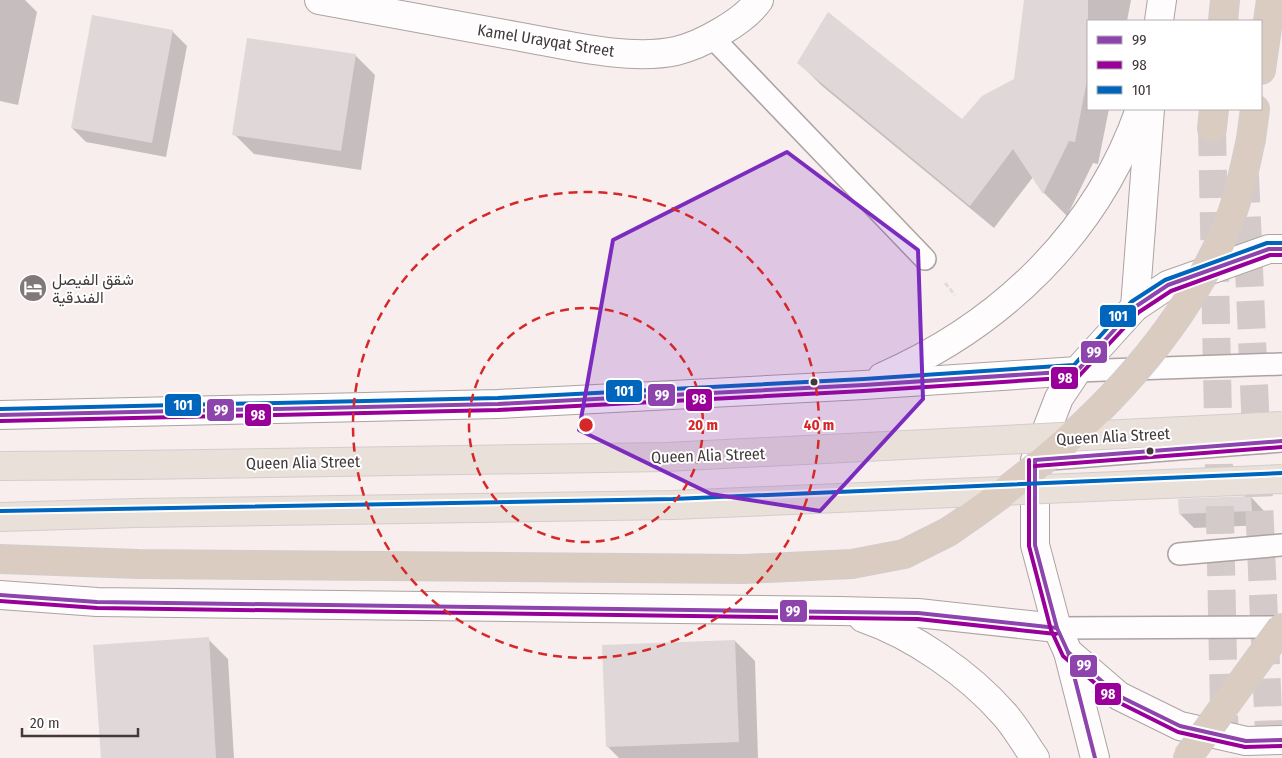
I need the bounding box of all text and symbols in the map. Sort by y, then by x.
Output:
street label: Kamel Urayqat Street [476,20,616,61]
legend [1087,20,1262,110]
text: 99 [1132,31,1147,49]
text: 98 [1132,56,1147,74]
text: 101 [1132,81,1151,99]
place label: شقق الفيصل الفندقية [52,270,134,307]
hotel icon: شقق الفيصل الفندقية [18,273,48,303]
line badge: 101 [1099,304,1137,328]
text: 101 [1108,308,1128,325]
line badge: 99 [1080,340,1108,364]
text: 99 [1087,344,1101,361]
line badge: 98 [1050,366,1079,390]
text: 98 [1058,370,1073,387]
unlabelled marker [809,377,819,387]
line badge: 101 [605,379,643,403]
text: 101 [614,383,634,400]
line badge: 99 [647,383,676,407]
text: 99 [655,387,669,404]
line badge: 98 [685,388,713,412]
text: 98 [692,391,707,408]
line badge: 101 [164,393,202,417]
text: 101 [173,397,193,414]
line badge: 99 [206,398,235,422]
text: 99 [214,402,228,419]
line badge: 98 [244,403,272,427]
text: 98 [251,407,266,424]
centre of rings [577,416,595,434]
text: 20 m [687,416,718,434]
text: 40 m [804,416,834,434]
street label: Queen Alia Street [1056,424,1171,449]
street label: Queen Alia Street [651,444,766,467]
unlabelled marker [1145,446,1155,456]
street label: Queen Alia Street [246,452,361,473]
line badge: 99 [779,599,808,623]
text: 99 [786,603,800,620]
line badge: 99 [1069,654,1098,678]
text: 99 [1077,657,1091,674]
line badge: 98 [1094,682,1122,706]
text: 98 [1101,686,1116,703]
scale bar [22,706,139,738]
text: 20 m [30,714,60,732]

